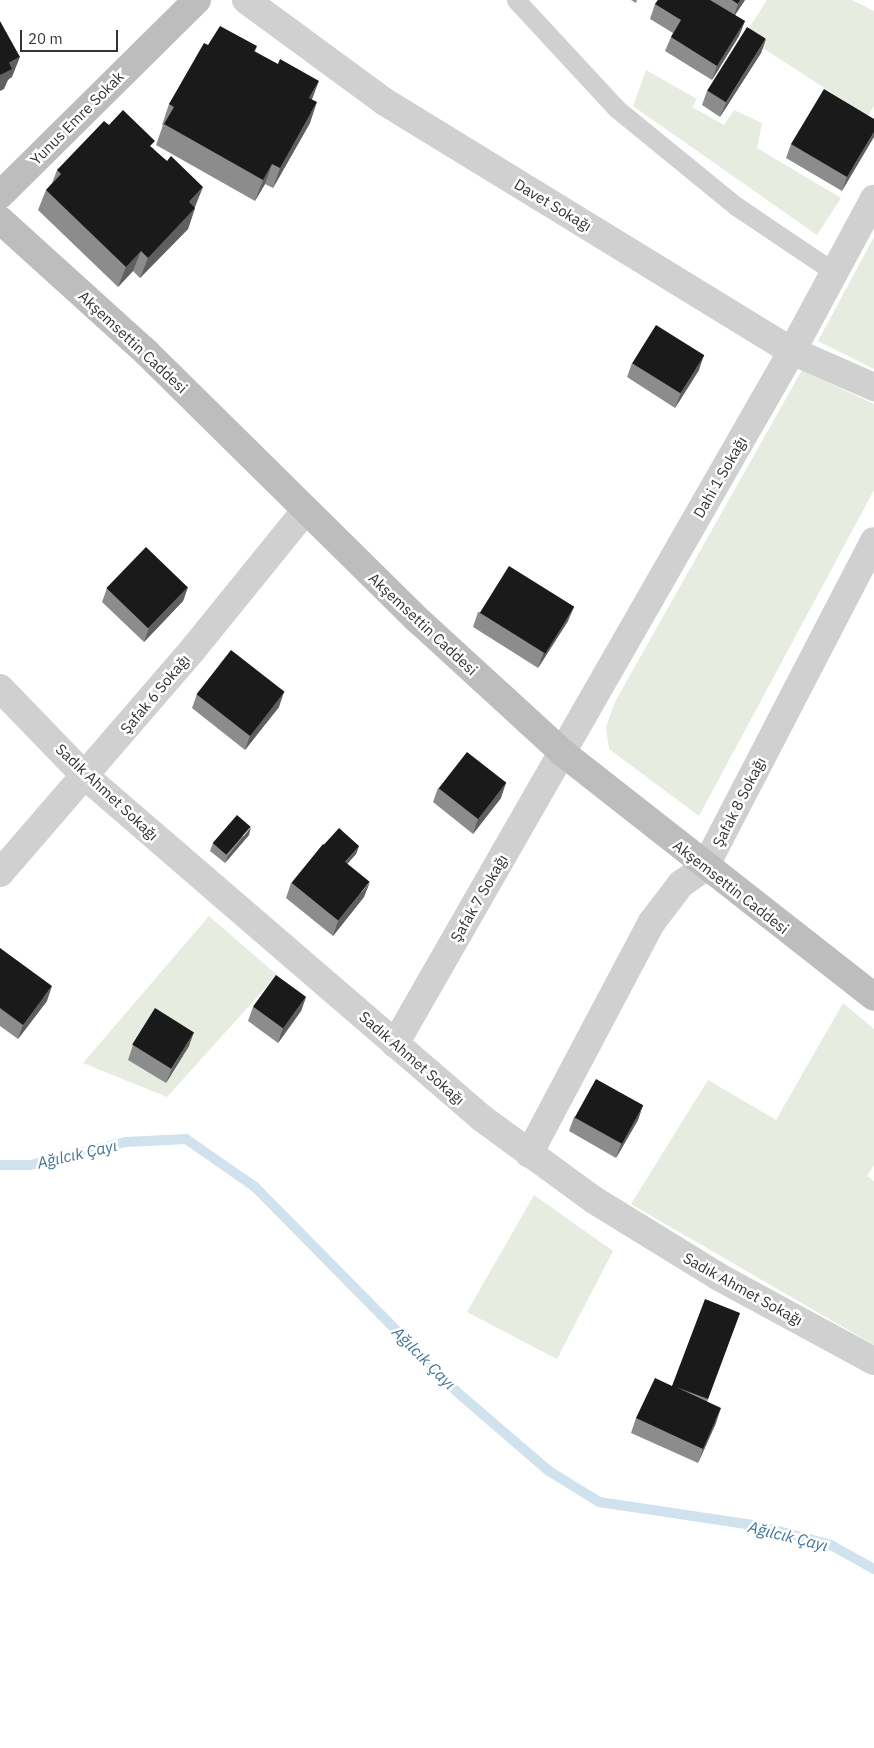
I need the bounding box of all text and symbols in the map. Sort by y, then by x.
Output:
scale bar [22,20,120,52]
text: 20 m [28,29,63,48]
street label: Yunus Emre Sokak [27,68,127,168]
street label: Davet Sokağı [511,175,595,235]
street label: Akşemsettin Caddesi [75,287,191,397]
street label: Dahi 1 Sokağı [689,433,751,521]
street label: Akşemsettin Caddesi [365,569,481,679]
street label: Şafak 6 Sokağı [117,651,193,737]
street label: Sadık Ahmet Sokağı [52,740,162,844]
street label: Şafak 8 Sokağı [709,754,769,850]
street label: Akşemsettin Caddesi [670,836,792,938]
street label: Şafak 7 Sokağı [447,851,511,945]
street label: Sadık Ahmet Sokağı [356,1007,468,1109]
water label: Ağılcık Çayı [35,1136,119,1172]
street label: Sadık Ahmet Sokağı [680,1249,806,1329]
water label: Ağılcık Çayı [388,1322,460,1394]
water label: Ağılcık Çayı [746,1517,830,1555]

